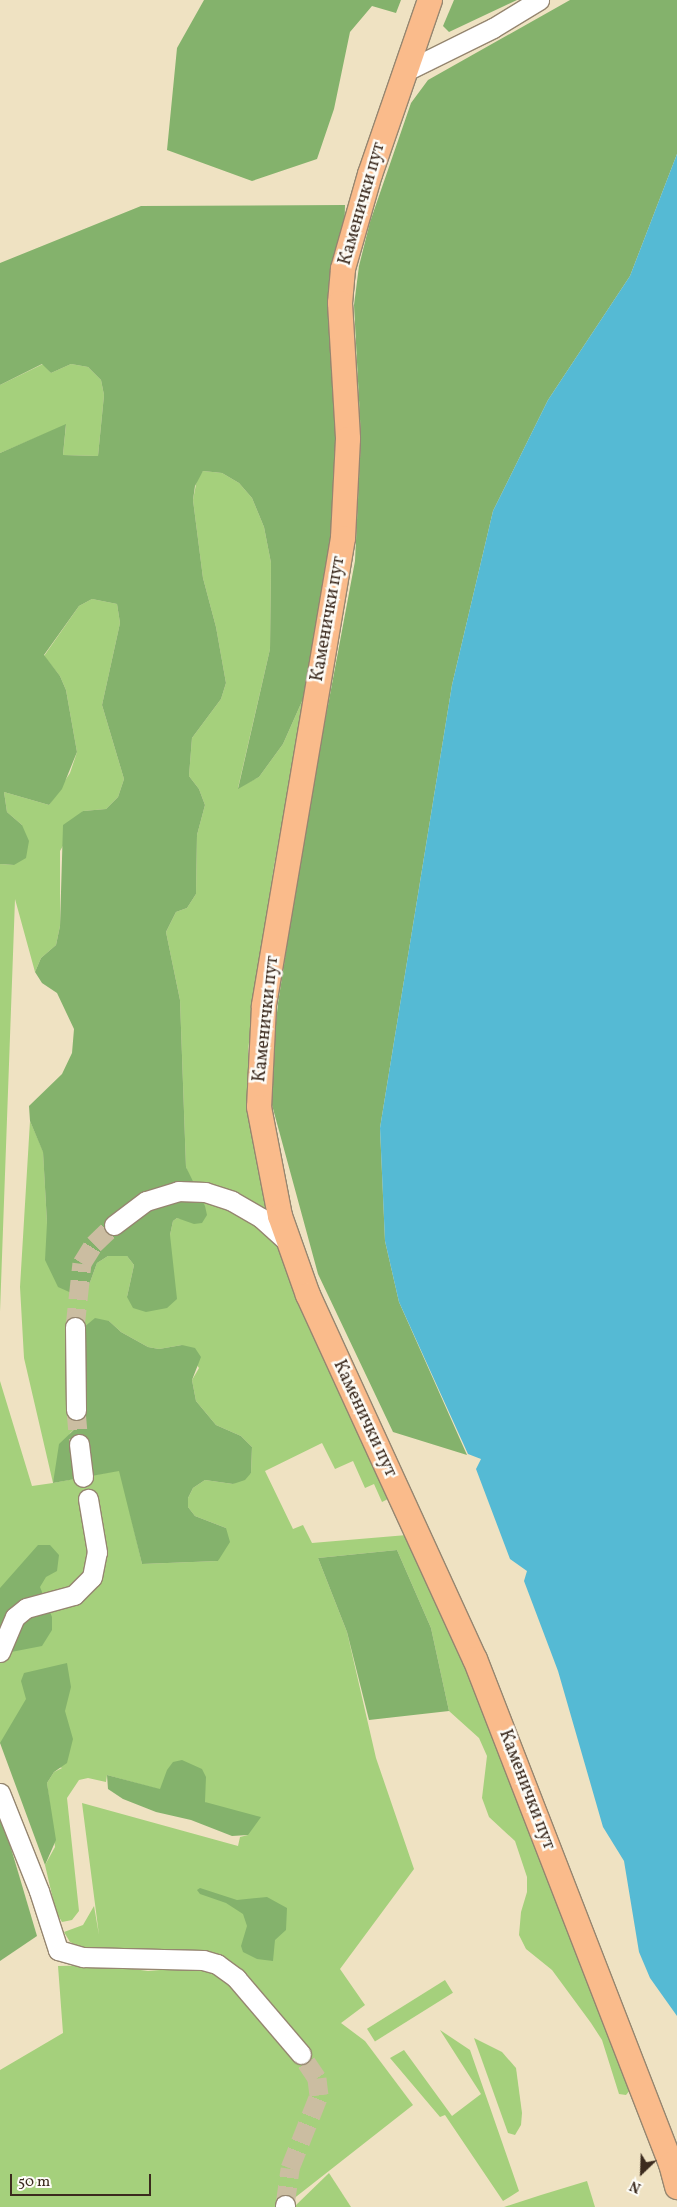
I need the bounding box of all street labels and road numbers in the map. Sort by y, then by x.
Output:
street label: Каменички пут [335,140,391,268]
street label: Каменички пут [307,555,351,683]
street label: Каменички пут [250,955,284,1083]
street label: Каменички пут [327,1357,401,1481]
street label: Каменички пут [493,1727,559,1853]

